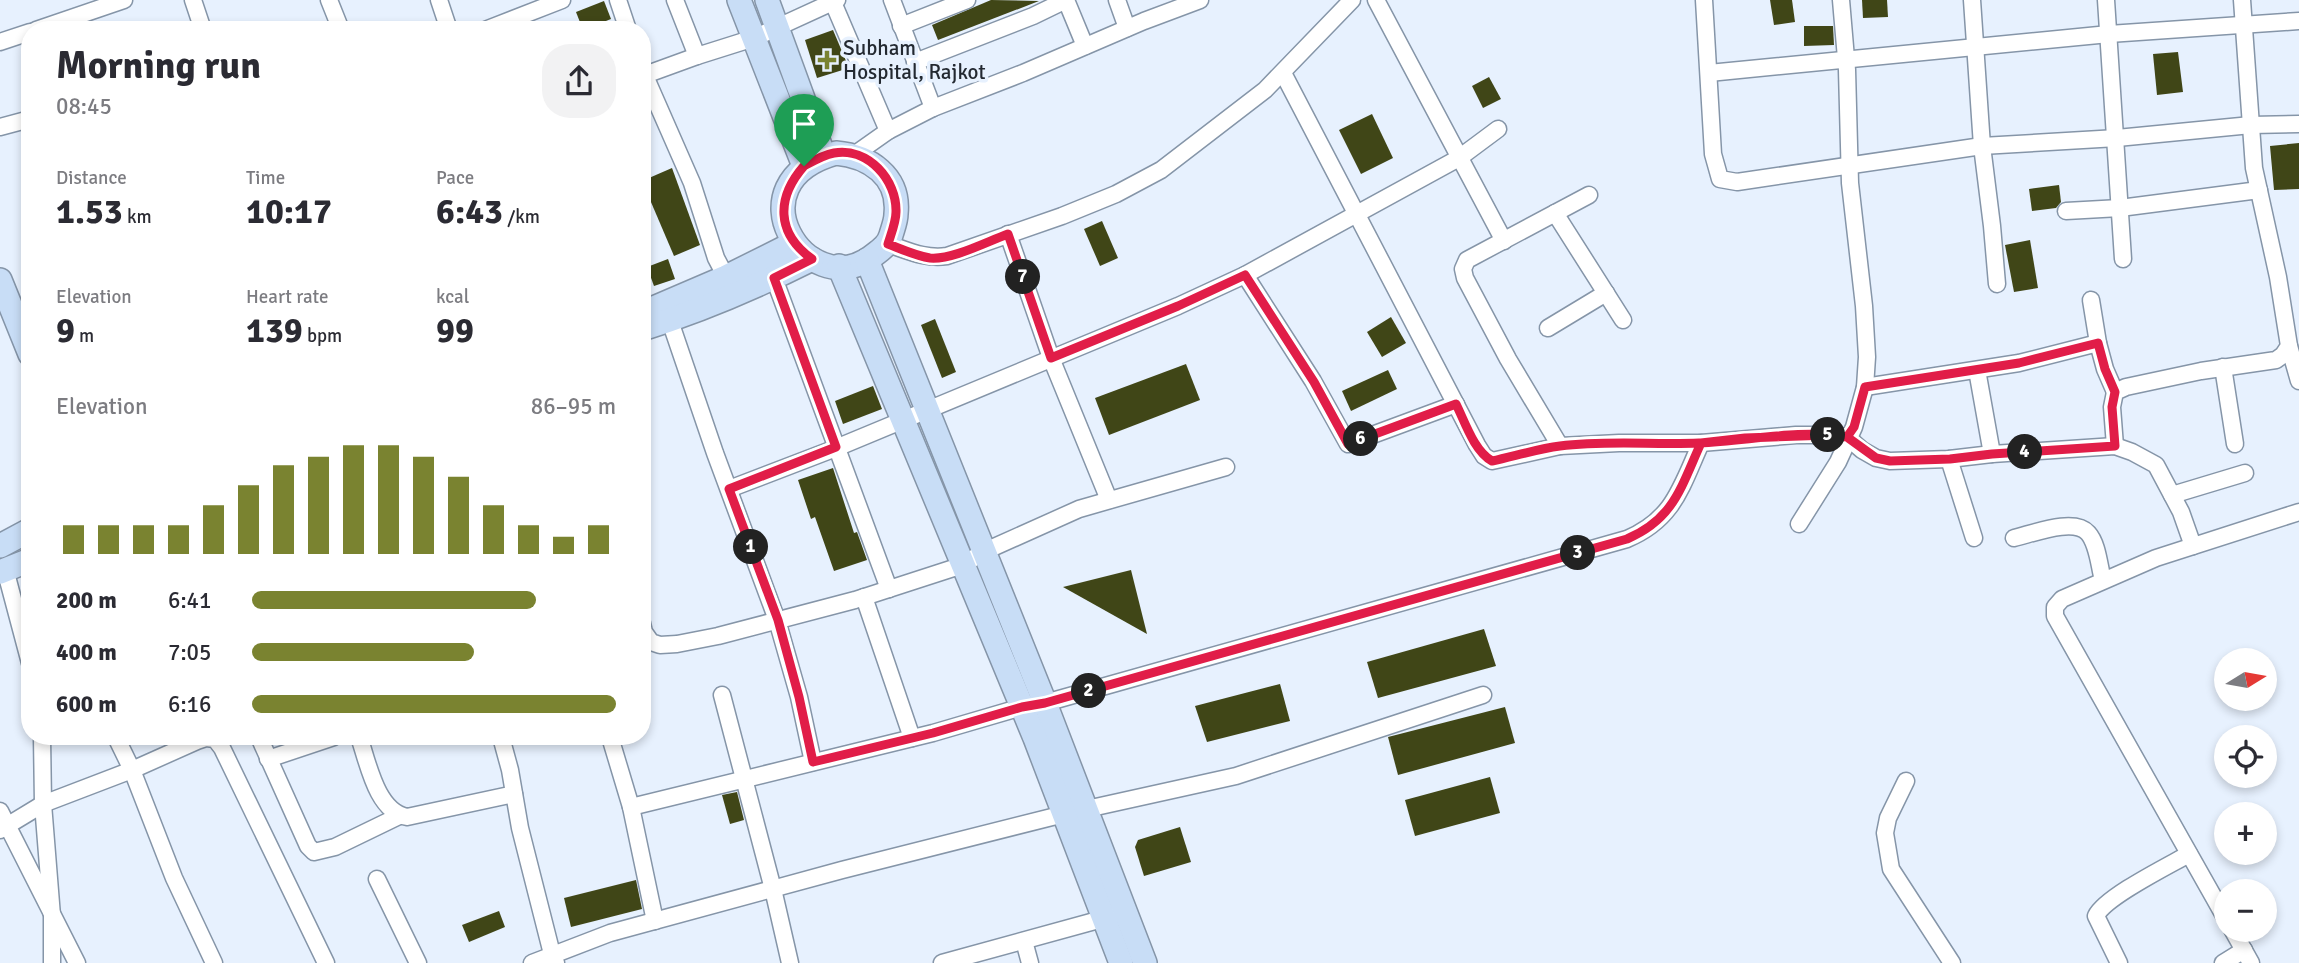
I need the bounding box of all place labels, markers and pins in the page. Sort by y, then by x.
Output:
place label: Subham Hospital, Rajkot [843,35,986,85]
marker: Subham Hospital, Rajkot [817,50,837,70]
pin [774,94,834,166]
pin: 7 [1006,260,1040,294]
pin: 5 [1811,418,1846,452]
pin: 6 [1344,422,1378,457]
pin: 4 [2008,434,2042,470]
pin: 1 [734,530,768,564]
pin: 3 [1560,536,1596,570]
pin: 2 [1072,674,1106,708]

